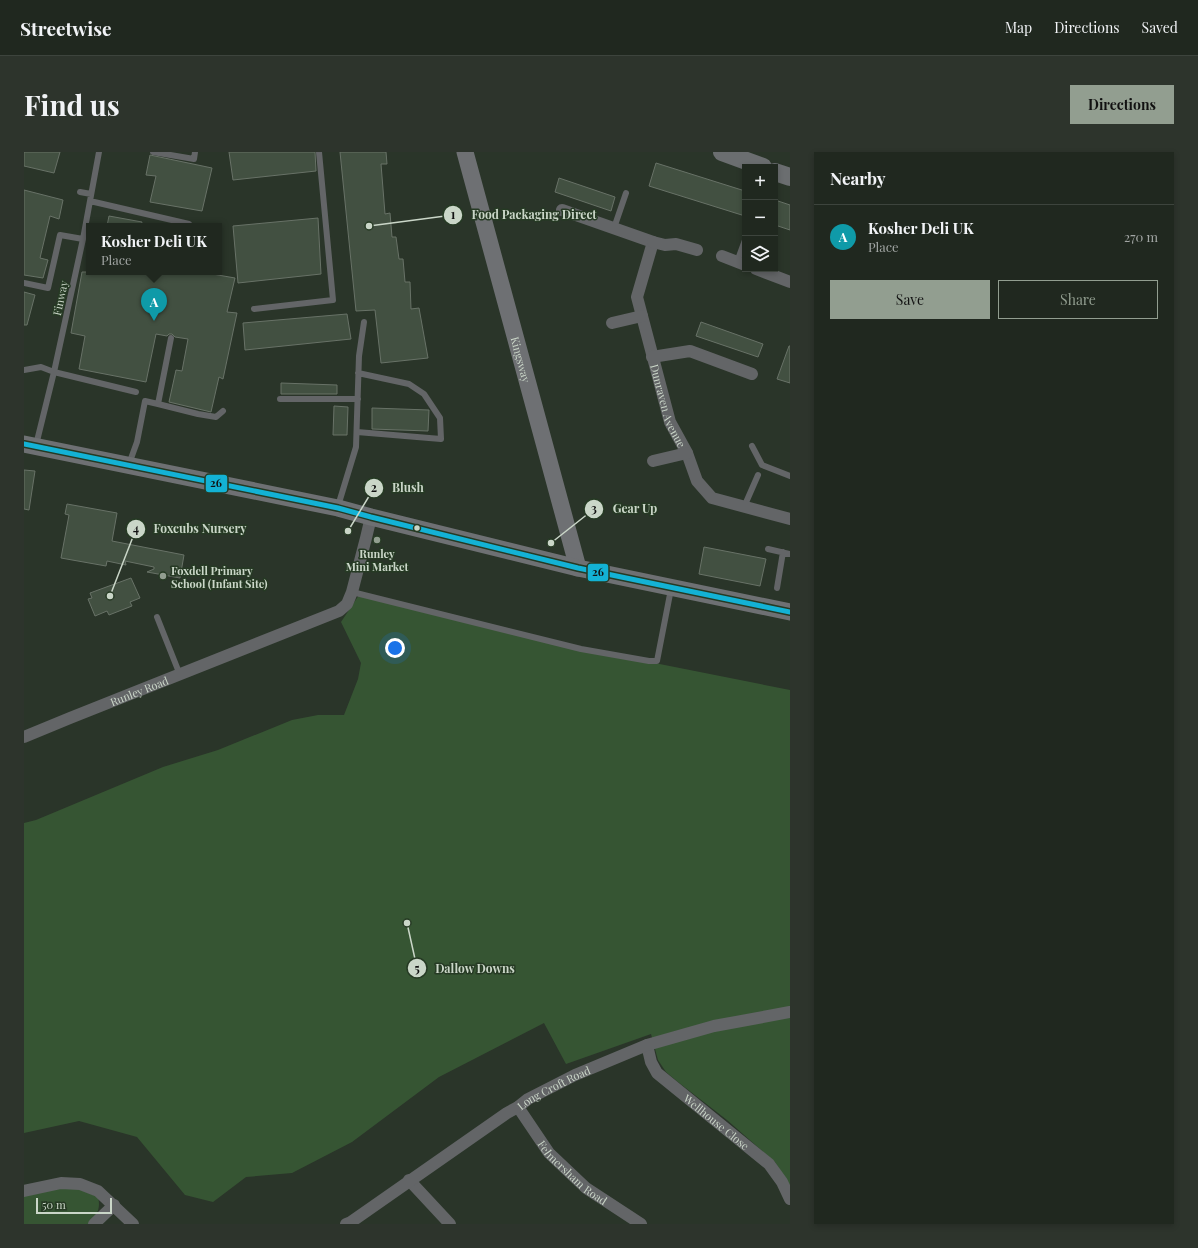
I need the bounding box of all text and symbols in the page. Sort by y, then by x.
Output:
text: Streetwise [20,15,112,41]
text: Map [1005,18,1032,37]
text: Directions [1054,18,1120,37]
text: Saved [1142,18,1178,37]
button: Directions [1070,85,1174,124]
text: Find us [24,86,120,123]
map controls [742,164,778,272]
button: + [742,164,778,200]
text: Nearby [830,167,885,189]
button: − [742,200,778,236]
callout: Food Packaging Direct [443,203,604,227]
text: 1 [451,206,456,222]
text: Food Packaging Direct [471,206,597,222]
text: Kosher Deli UK [868,218,974,238]
popup [86,223,222,275]
text: A [839,228,847,245]
text: 270 m [1124,228,1158,245]
text: Kosher Deli UK [101,231,207,251]
button: layers [742,236,778,272]
text: Place [868,238,899,255]
text: Place [101,251,132,268]
street label: Finway [49,279,71,317]
button: Save [830,280,990,319]
button: Share [998,280,1158,319]
pin: A [141,288,167,321]
street label: Kingsway [508,335,535,385]
street label: Dunraven Avenue [647,362,690,450]
line badge: 26 [205,474,228,493]
text: 26 [210,475,222,490]
callout: Blush [364,476,432,500]
text: 2 [371,479,377,495]
text: Blush [392,479,425,495]
callout: Gear Up [584,497,665,521]
text: 3 [591,500,597,516]
text: Gear Up [613,500,657,516]
callout: Foxcubs Nursery [126,517,255,541]
text: 4 [133,520,139,536]
text: Foxcubs Nursery [154,520,247,536]
unlabelled marker [412,523,422,533]
marker: Runley Mini Market [372,535,382,545]
place label: Runley Mini Market [346,546,408,574]
place label: Foxdell Primary School (Infant Site) [171,563,268,591]
line badge: 26 [587,563,609,582]
text: 26 [592,564,604,579]
marker: Foxdell Primary School (Infant Site) [158,571,168,581]
your location [385,638,405,658]
street label: Runley Road [108,672,171,709]
callout: Dallow Downs [407,956,523,980]
text: 5 [414,960,420,976]
text: Dallow Downs [435,960,515,976]
street label: Long Croft Road [514,1062,593,1113]
street label: Wellhouse Close [680,1090,753,1153]
street label: Felmersham Road [535,1137,611,1208]
scale bar [36,1196,112,1215]
text: 50 m [42,1197,66,1212]

